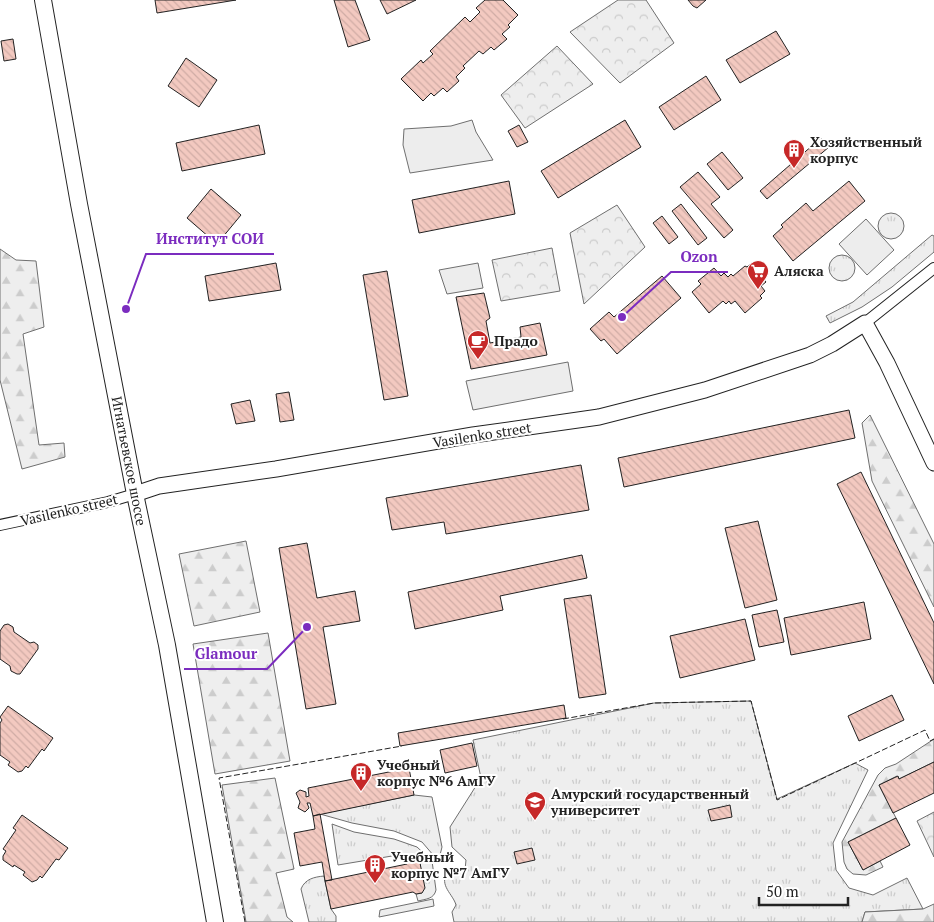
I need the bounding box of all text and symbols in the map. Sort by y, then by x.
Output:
place label: Хозяйственный корпус [810,132,922,167]
building icon: Хозяйственный корпус [782,138,806,169]
callout: Институт СОИ [146,224,274,254]
text: Институт СОИ [156,228,264,248]
callout: Ozon [671,242,728,272]
text: Ozon [680,246,718,266]
supermarket icon: Аляска [746,259,770,290]
place label: Аляска [774,261,824,280]
cafe icon: Прадо [466,329,490,360]
place label: Прадо [494,331,538,350]
street label: Игнатьевское шоссе [108,395,151,527]
street label: Vasilenko street [431,417,533,452]
street label: Vasilenko street [18,489,120,530]
callout: Glamour [184,639,267,669]
text: Glamour [195,643,258,663]
place label: Учебный корпус №6 АмГУ [377,755,496,790]
building icon: Учебный корпус №6 АмГУ [349,761,373,792]
place label: Амурский государственный университет [550,784,749,819]
school or university icon: Амурский государственный университет [523,790,547,821]
place label: Учебный корпус №7 АмГУ [391,847,510,882]
building icon: Учебный корпус №7 АмГУ [363,853,387,884]
scale bar [759,874,848,906]
text: 50 m [766,881,799,901]

